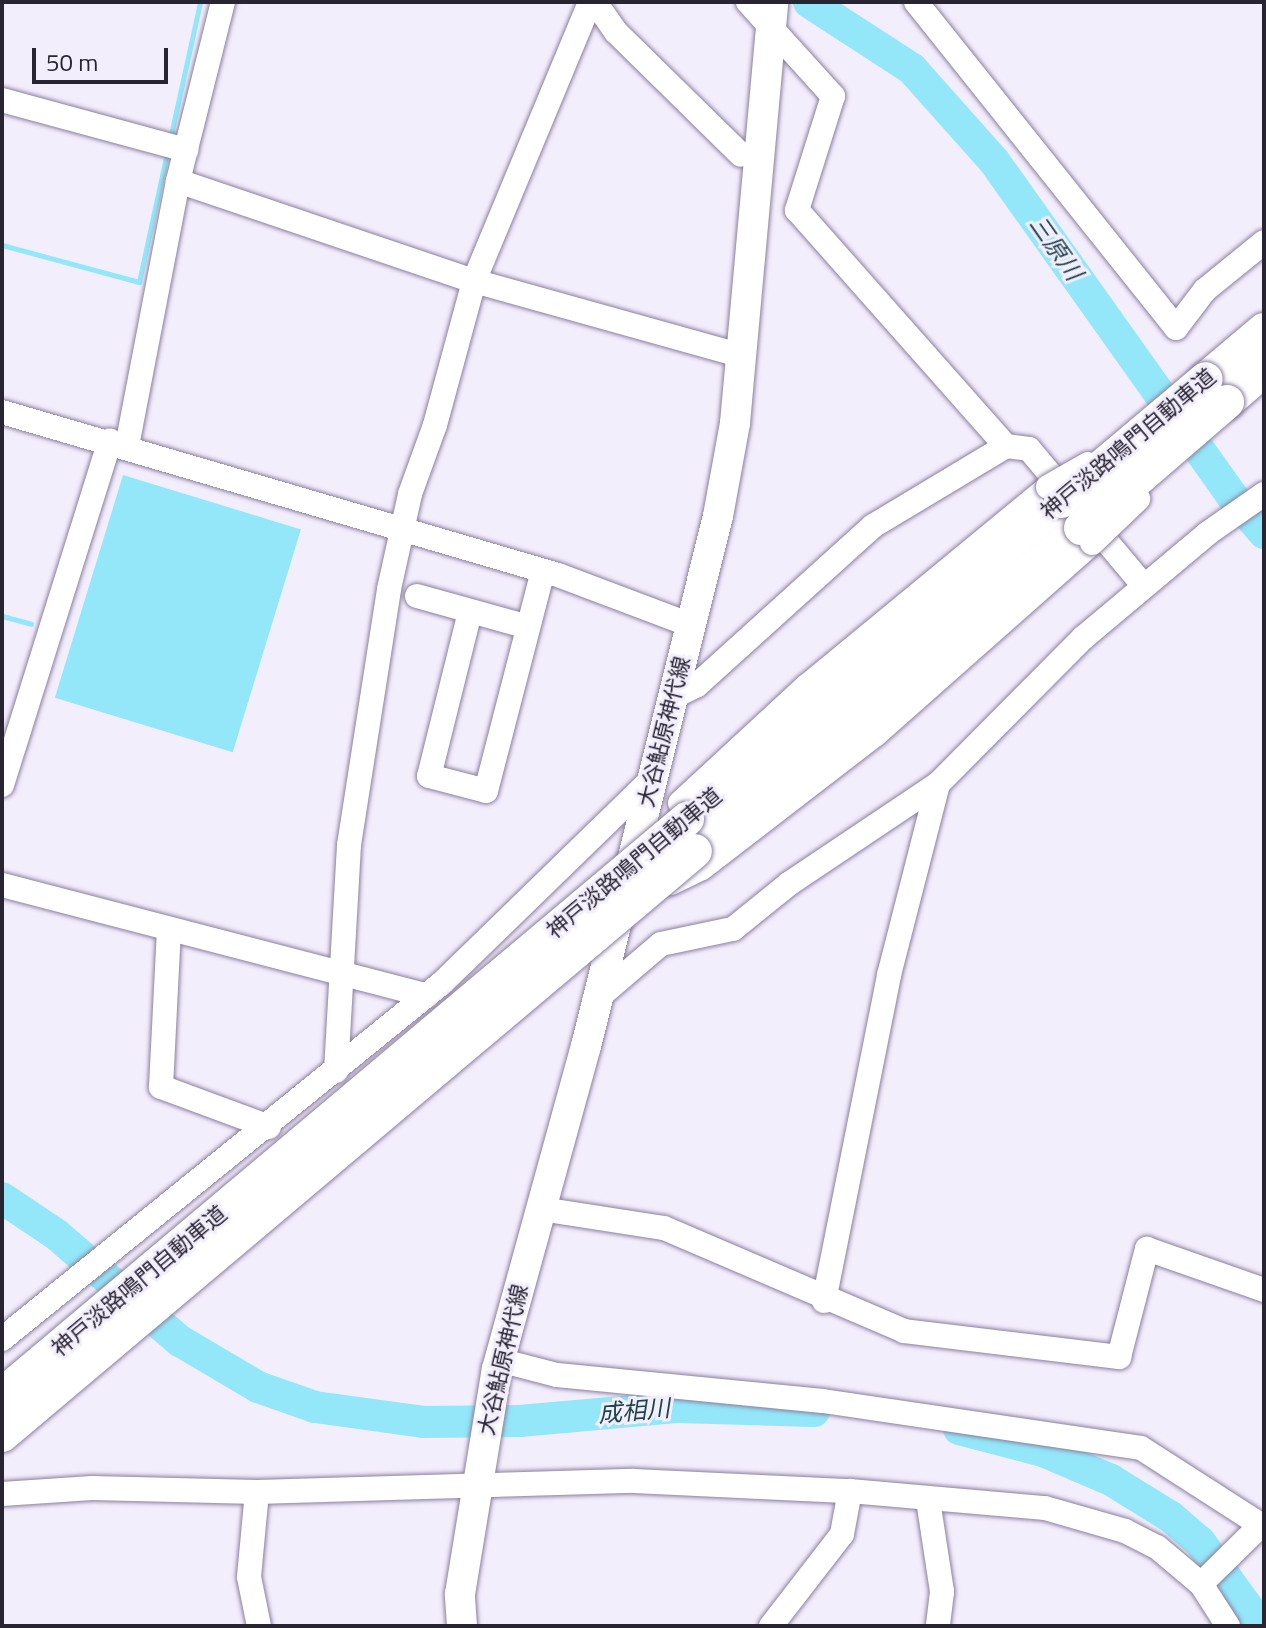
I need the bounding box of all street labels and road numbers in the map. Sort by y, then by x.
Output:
street label: 神戸淡路鳴門自動車道 [1035,363,1221,525]
street label: 大谷鮎原神代線 [633,654,695,810]
street label: 神戸淡路鳴門自動車道 [541,782,727,944]
street label: 神戸淡路鳴門自動車道 [46,1200,232,1362]
street label: 大谷鮎原神代線 [473,1282,533,1438]

